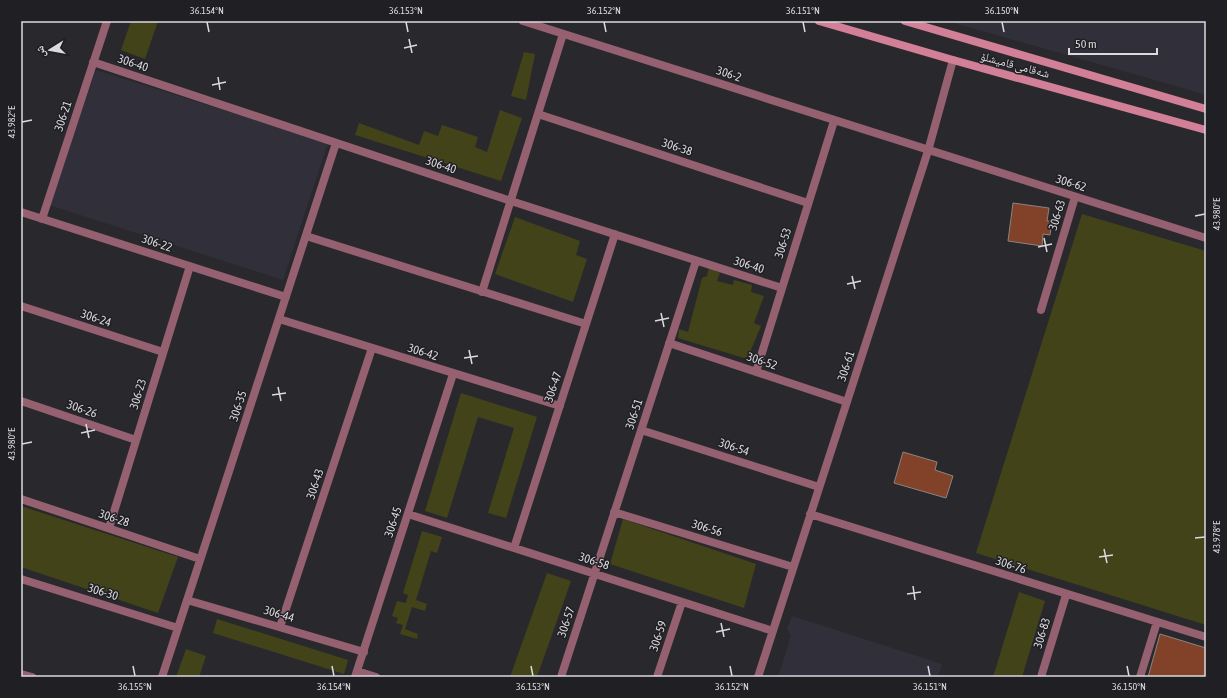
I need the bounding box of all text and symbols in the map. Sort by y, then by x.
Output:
text: 36.154°N [190,5,224,16]
text: 36.153°N [389,5,423,16]
text: 36.152°N [587,5,621,16]
text: 36.151°N [786,5,820,16]
text: 36.150°N [985,5,1019,16]
north arrow [30,30,70,70]
scale bar [1069,30,1157,56]
text: 50 m [1075,37,1097,51]
text: ش [33,44,49,59]
street label: شەقامی قامیشلۆ [979,49,1051,81]
street label: 306-40 [116,52,150,75]
street label: 306-2 [715,63,743,85]
street label: 306-21 [52,99,75,133]
text: 43.982°E [6,105,17,138]
street label: 306-38 [660,136,694,159]
street label: 306-40 [424,154,458,177]
street label: 306-62 [1054,172,1088,194]
text: 43.980°E [1211,197,1222,230]
street label: 306-63 [1046,198,1068,232]
street label: 306-53 [772,226,794,260]
street label: 306-22 [140,232,174,254]
street label: 306-40 [732,254,766,276]
street label: 306-24 [79,307,113,330]
street label: 306-42 [406,341,440,363]
street label: 306-61 [835,349,858,383]
street label: 306-52 [745,350,779,372]
street label: 306-47 [542,370,565,404]
street label: 306-23 [127,377,149,411]
street label: 306-35 [227,389,249,423]
street label: 306-26 [65,397,99,421]
street label: 306-51 [623,397,646,431]
text: 43.980°E [6,427,17,460]
street label: 306-54 [717,436,751,459]
street label: 306-43 [304,467,326,501]
street label: 306-45 [382,505,404,539]
street label: 306-28 [97,507,131,530]
street label: 306-56 [690,517,724,539]
text: 43.978°E [1211,520,1222,553]
street label: 306-58 [577,550,611,573]
street label: 306-76 [994,554,1028,577]
street label: 306-30 [86,581,120,603]
street label: 306-44 [262,603,296,625]
street label: 306-57 [555,605,578,639]
street label: 306-83 [1031,616,1053,650]
street label: 306-59 [647,619,670,653]
text: 36.155°N [118,681,152,692]
text: 36.154°N [317,681,351,692]
text: 36.153°N [516,681,550,692]
text: 36.152°N [715,681,749,692]
text: 36.151°N [913,681,947,692]
text: 36.150°N [1112,681,1146,692]

